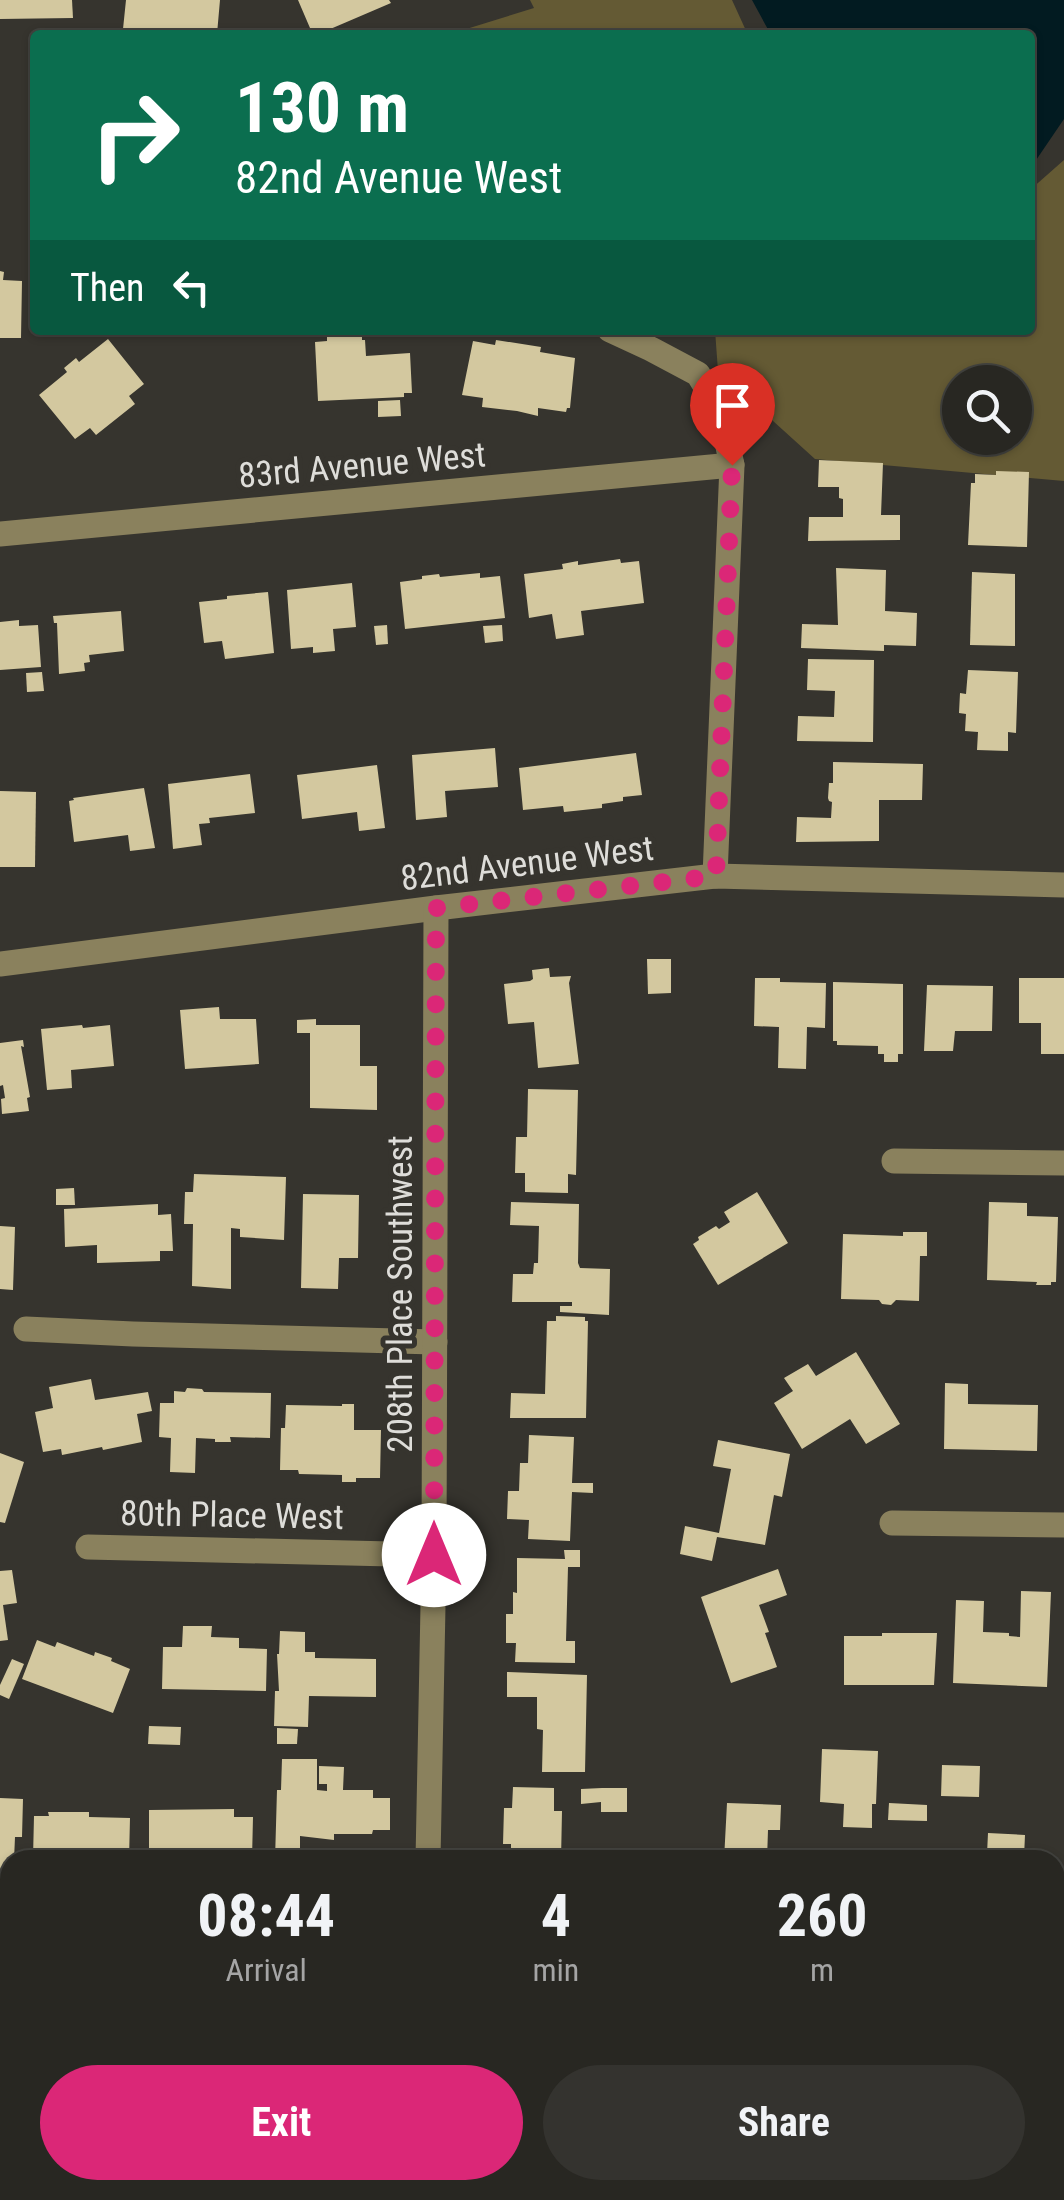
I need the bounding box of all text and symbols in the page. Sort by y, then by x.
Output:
text: 130 m [235,67,409,149]
icon: right [70,70,200,200]
text: 82nd Avenue West [235,151,562,204]
icon: left [164,260,219,315]
text: Then [70,266,144,310]
pin [690,363,775,466]
map controls [942,365,1032,455]
button: search [942,365,1032,455]
icon: arrive [705,378,760,433]
street label: 83rd Avenue West [237,434,487,497]
street label: 82nd Avenue West [398,828,656,899]
street label: 208th Place Southwest [380,1135,421,1453]
street label: 80th Place West [120,1493,344,1538]
position arrow [382,1503,486,1607]
text: 08:44 [197,1880,335,1951]
text: 4 [541,1880,571,1951]
text: 260 [777,1880,868,1951]
text: Arrival [225,1951,307,1989]
text: min [532,1951,579,1989]
text: m [810,1951,834,1989]
button: Exit [40,2065,523,2180]
button: Share [543,2065,1025,2180]

